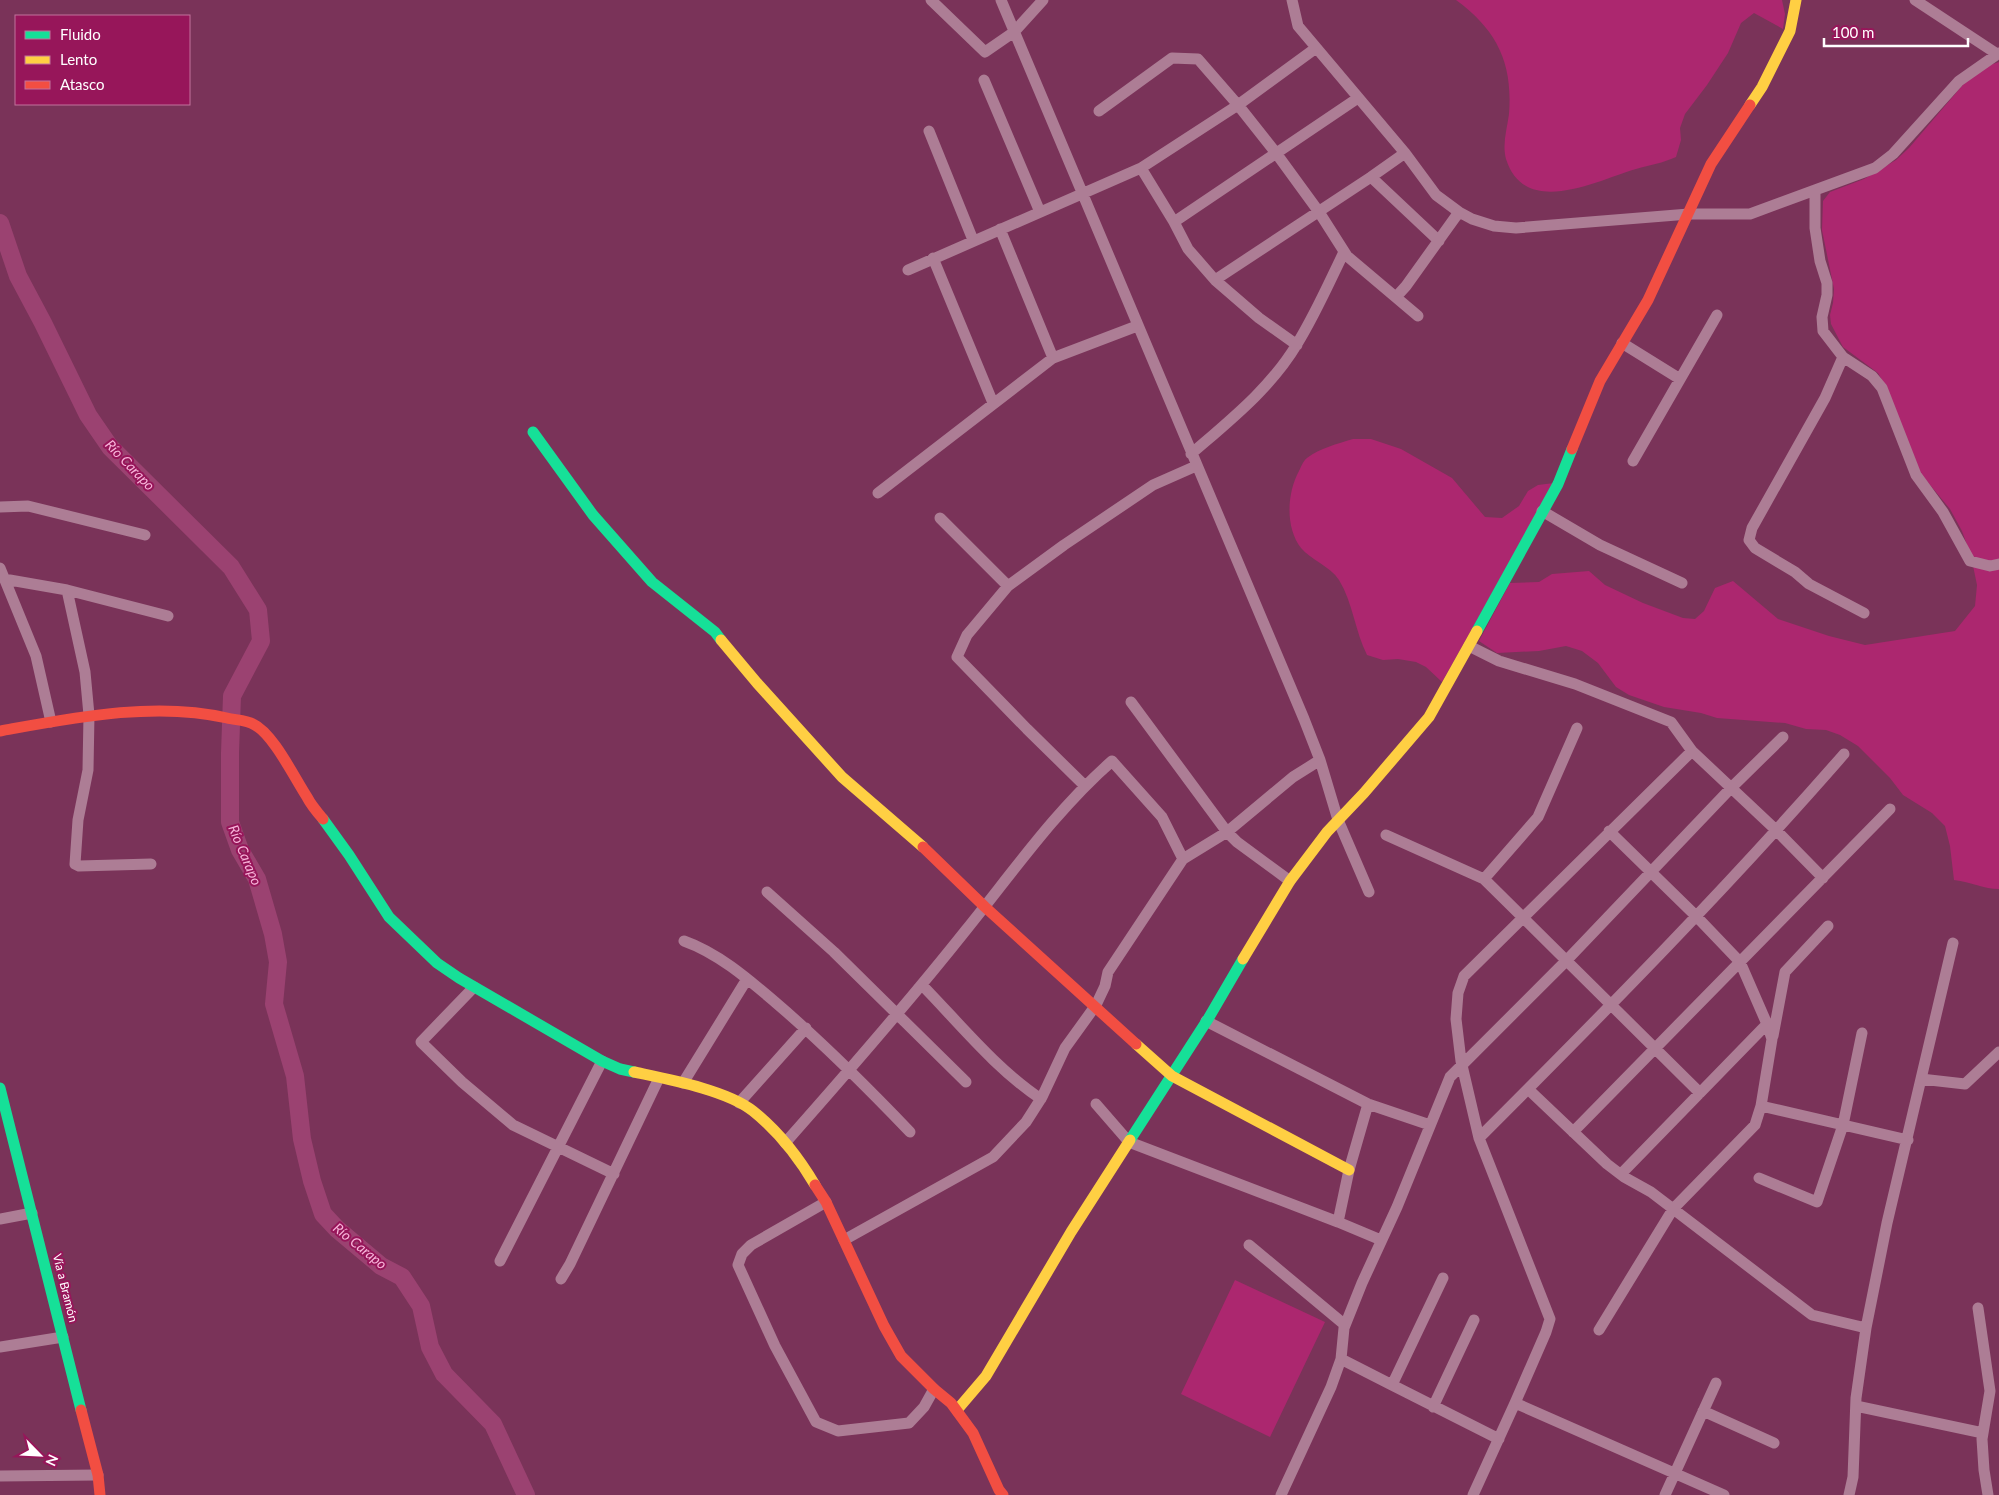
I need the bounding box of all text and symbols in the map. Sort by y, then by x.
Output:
legend [15,15,190,105]
scale bar [1824,15,1968,47]
text: 100 m [1832,23,1874,41]
text: Fluido [60,25,101,43]
text: Lento [60,50,97,68]
text: Atasco [60,75,105,93]
water label: Río Carapo [102,436,159,494]
water label: Río Carapo [225,822,266,888]
water label: Río Carapo [330,1219,390,1272]
street label: Vía a Bramón [50,1252,81,1324]
north arrow [15,1430,65,1480]
text: N [42,1452,62,1469]

